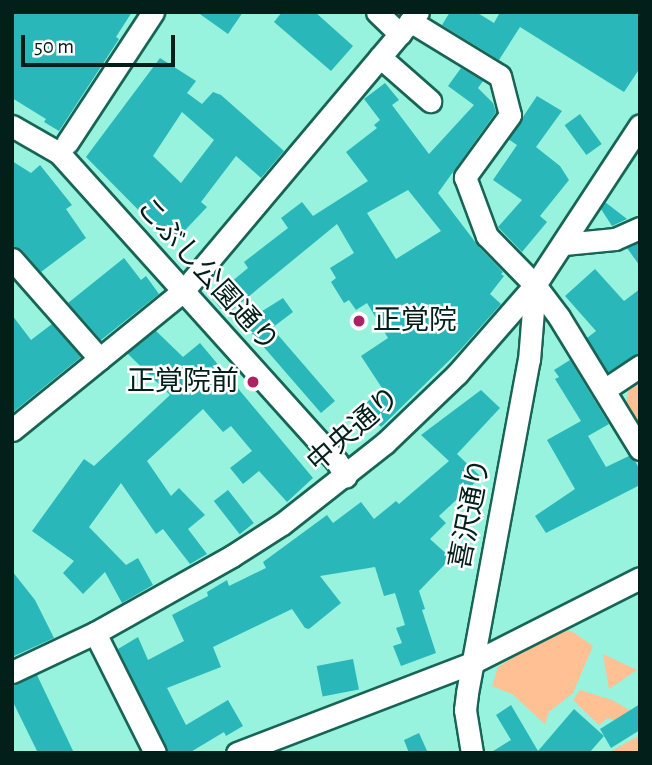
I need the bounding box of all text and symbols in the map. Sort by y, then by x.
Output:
scale bar [24,21,178,65]
text: 50 m [34,36,74,57]
street label: こぶし公園通り [129,191,285,359]
place label: 正覚院 [373,304,457,338]
marker: 正覚院 [351,313,367,329]
place label: 正覚院前 [127,365,239,399]
marker: 正覚院前 [245,374,261,390]
street label: 中央通り [301,381,407,479]
street label: 喜沢通り [444,456,498,572]

